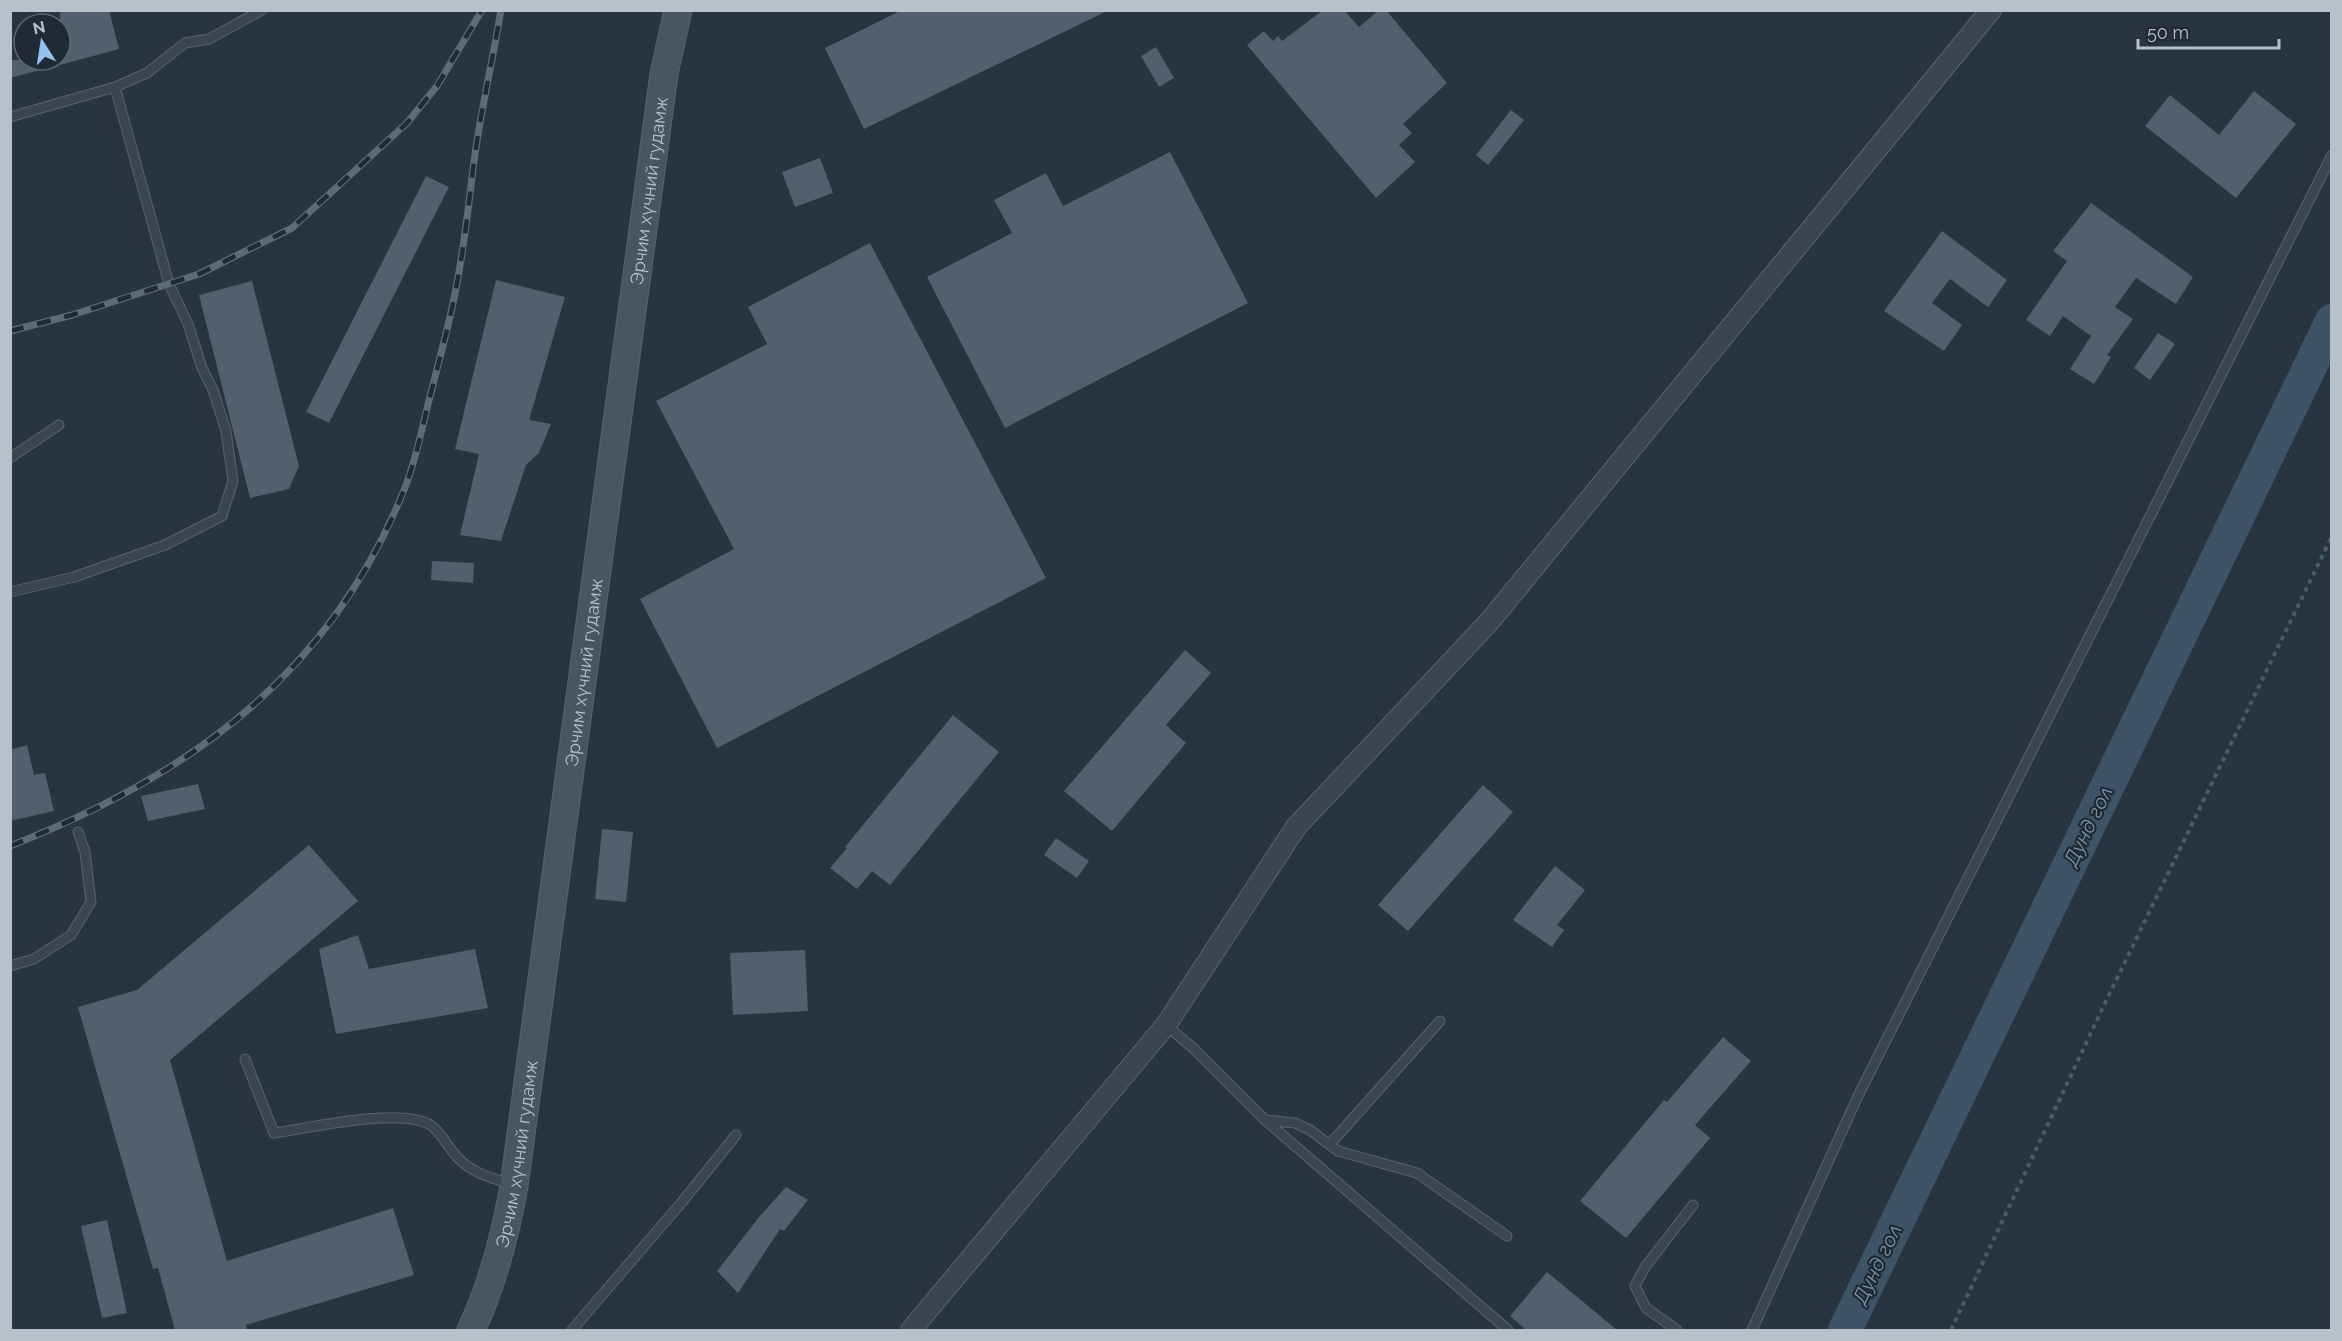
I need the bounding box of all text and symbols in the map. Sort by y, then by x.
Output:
north arrow [12,12,72,72]
scale bar [2138,12,2279,50]
text: N [31,17,47,38]
text: 50 m [2147,22,2189,43]
street label: Эрчим хүчний гудамж [625,95,671,286]
street label: Эрчим хүчний гудамж [560,577,606,768]
water label: Дунд гол [2058,782,2118,871]
street label: Эрчим хүчний гудамж [491,1059,541,1250]
water label: Дунд гол [1847,1220,1907,1309]

